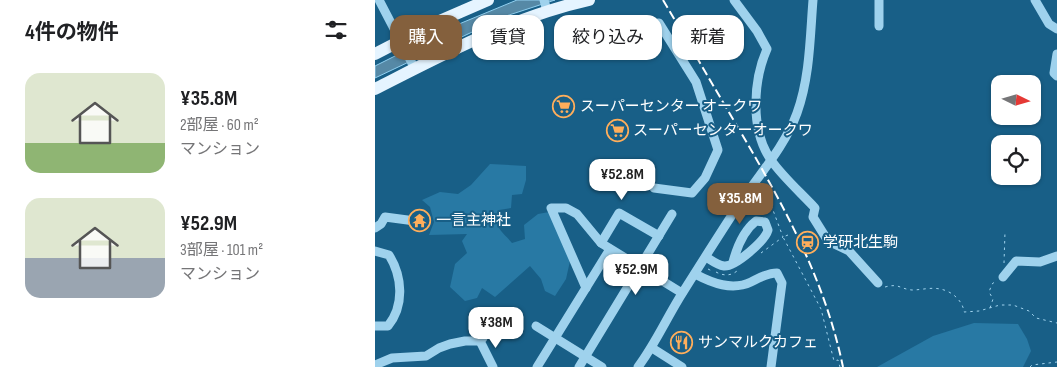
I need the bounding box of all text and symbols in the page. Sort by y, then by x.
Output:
chip: 購入 [390,15,462,60]
chip: 賃貸 [472,15,544,60]
chip: 絞り込み [554,15,662,60]
chip: 新着 [672,15,744,60]
icon: filters [322,16,350,44]
text: 4件の物件 [25,20,119,45]
north arrow [991,75,1041,125]
map controls [991,75,1041,185]
text: ¥35.8M [180,86,237,111]
icon: home [65,93,125,153]
supermarket icon: スーパーセンター オークワ [552,94,576,118]
place label: スーパーセンター オークワ [580,97,762,116]
text: 2部屋 · 60 m² [180,116,259,135]
supermarket icon: スーパーセンターオークワ [605,118,629,142]
place label: スーパーセンターオークワ [633,121,813,140]
button: locate [991,135,1041,185]
text: マンション [180,140,260,159]
pin: ¥52.8M [581,158,663,201]
text: ¥52.8M [600,165,644,184]
pin: ¥35.8M [699,182,781,225]
text: ¥35.8M [718,189,762,208]
temple icon: 一言主神社 [408,208,432,232]
text: ¥52.9M [180,211,237,236]
place label: 一言主神社 [436,211,511,230]
icon: home [65,218,125,278]
station icon: 学研北生駒 [795,230,819,254]
place label: 学研北生駒 [823,233,898,252]
text: 3部屋 · 101 m² [180,241,263,260]
pin: ¥52.9M [595,254,677,296]
text: ¥52.9M [614,260,658,279]
text: マンション [180,265,260,284]
pin: ¥38M [466,306,526,349]
text: ¥38M [479,313,513,332]
restaurant icon: サンマルクカフェ [670,330,694,354]
place label: サンマルクカフェ [698,333,818,352]

